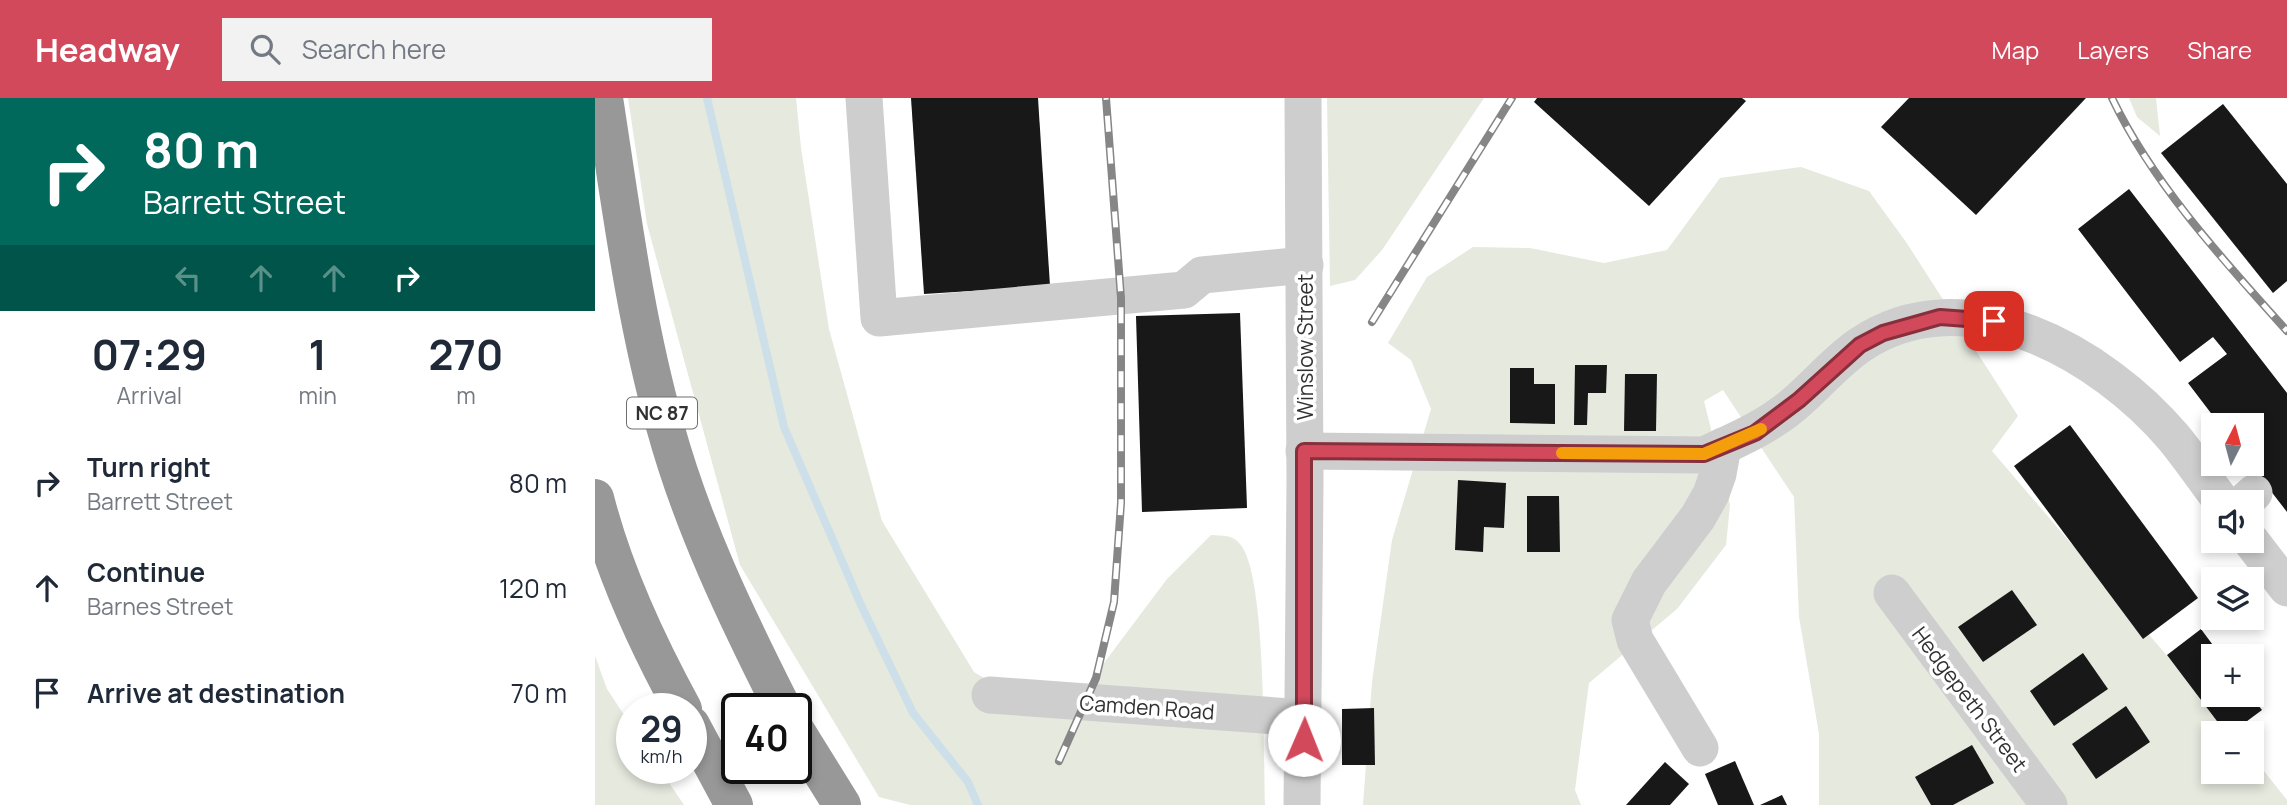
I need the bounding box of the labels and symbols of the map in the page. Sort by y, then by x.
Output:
street label: Winslow Street [1291,274,1319,420]
pin [1964,291,2024,351]
road number: NC 87 [627,398,697,428]
north arrow [2201,413,2265,476]
street label: Hedgepeth Street [1906,621,2034,777]
street label: Camden Road [1079,688,1215,726]
speed limit sign: 40 [721,693,812,784]
position arrow [1267,703,1341,777]

